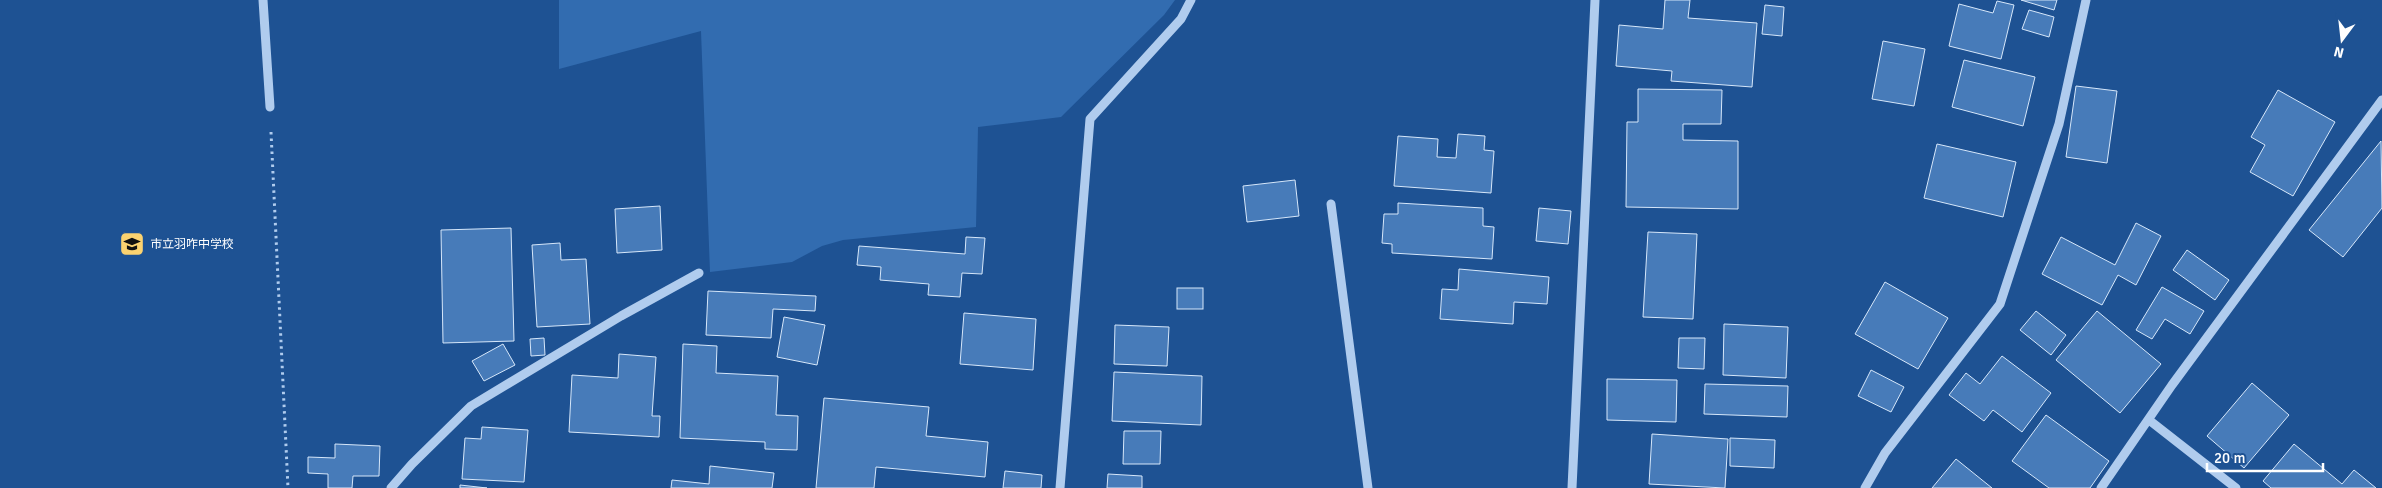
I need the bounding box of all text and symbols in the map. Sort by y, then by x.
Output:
north arrow [2317,15,2367,65]
text: N [2332,43,2346,62]
school or university icon: 市立羽咋中学校 [119,231,145,257]
place label: 市立羽咋中学校 [150,237,234,252]
scale bar [2207,440,2323,472]
text: 20 m [2214,449,2245,467]

